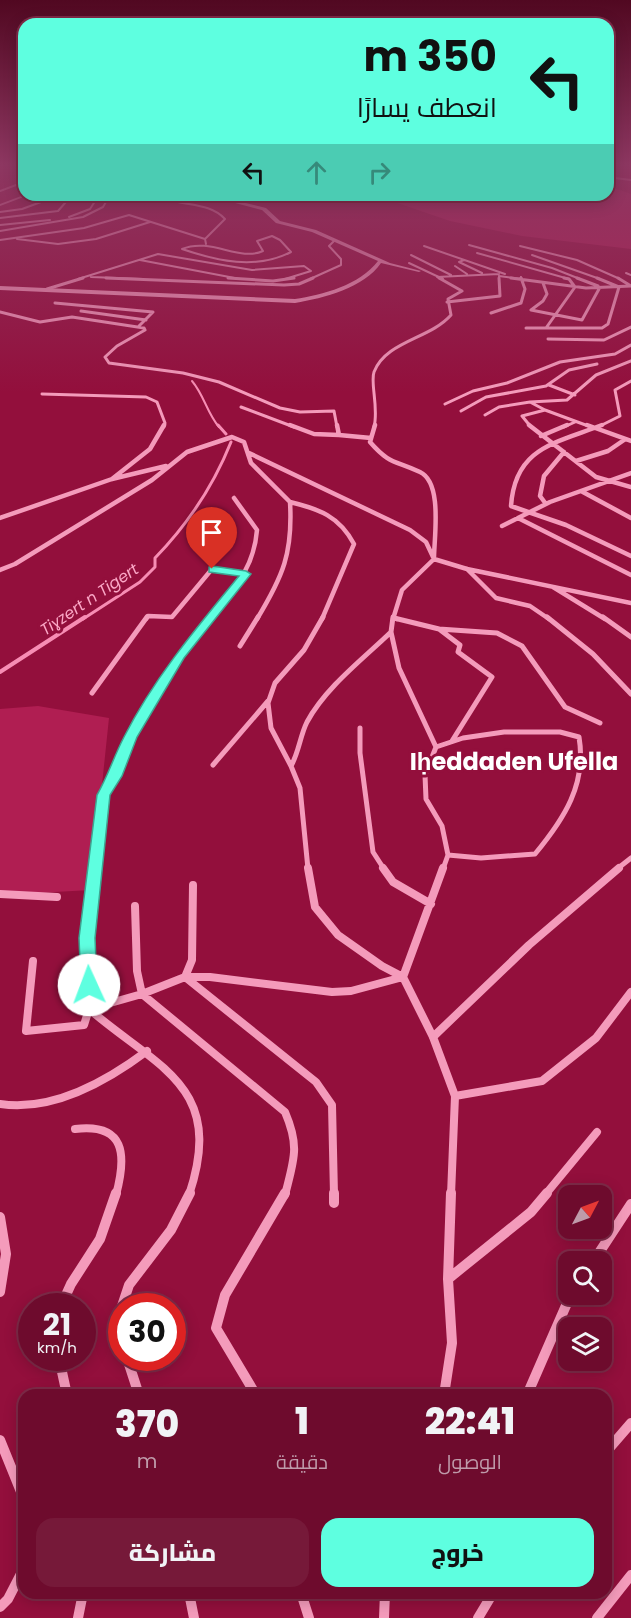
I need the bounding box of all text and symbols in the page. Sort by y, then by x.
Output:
text: 350 m [364,27,497,86]
icon: left [518,42,596,120]
text: انعطف يسارًا [357,89,497,126]
icon: left [237,156,270,189]
icon: ahead [300,156,333,189]
icon: right [363,156,396,189]
pin [186,507,237,569]
icon: arrive [195,516,228,549]
water label: Tiɣzert n Tigert [35,557,144,641]
district label: Iḥeddaden Ufella [410,745,618,778]
position arrow [57,953,121,1017]
north arrow [558,1185,612,1239]
map controls [558,1185,612,1371]
button: search [558,1251,612,1305]
speed limit sign: 30 [108,1293,186,1371]
text: 21 [43,1303,71,1346]
button: layers [558,1317,612,1371]
text: km/h [37,1337,77,1358]
text: 1 [295,1396,309,1447]
text: 22:41 [425,1396,515,1447]
text: 370 [115,1399,179,1450]
text: m [137,1447,157,1475]
text: دقيقة [276,1448,328,1476]
text: الوصول [438,1448,502,1476]
button: مشاركة [36,1518,309,1587]
button: خروج [321,1518,594,1587]

